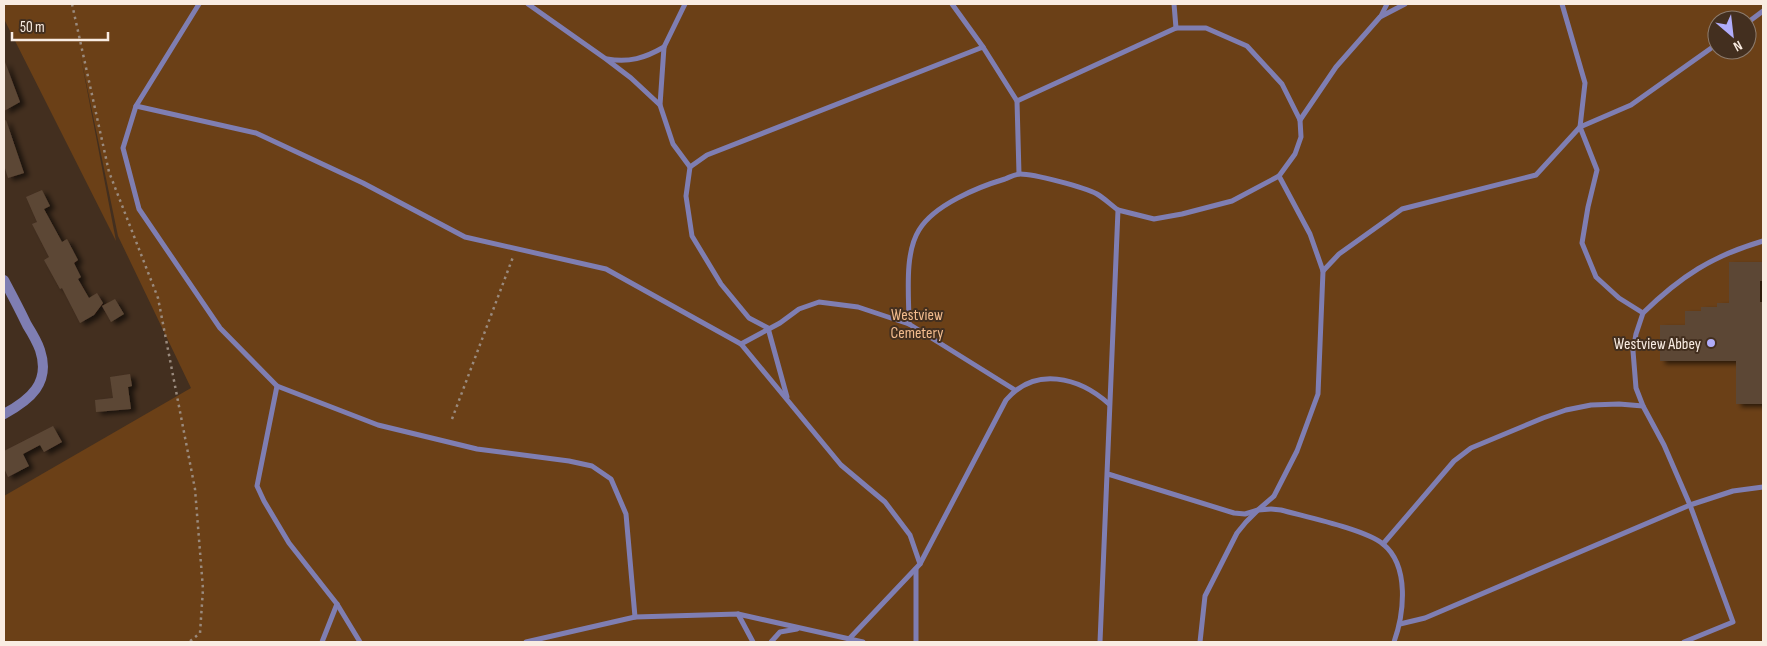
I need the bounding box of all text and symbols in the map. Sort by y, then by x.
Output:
scale bar [12,10,109,42]
north arrow [1707,10,1757,60]
text: 50 m [20,18,45,37]
text: N [1731,37,1745,55]
park label: Westview Cemetery [891,306,943,343]
place label: Westview Abbey [1614,335,1701,354]
marker: Westview Abbey [1705,337,1717,349]

